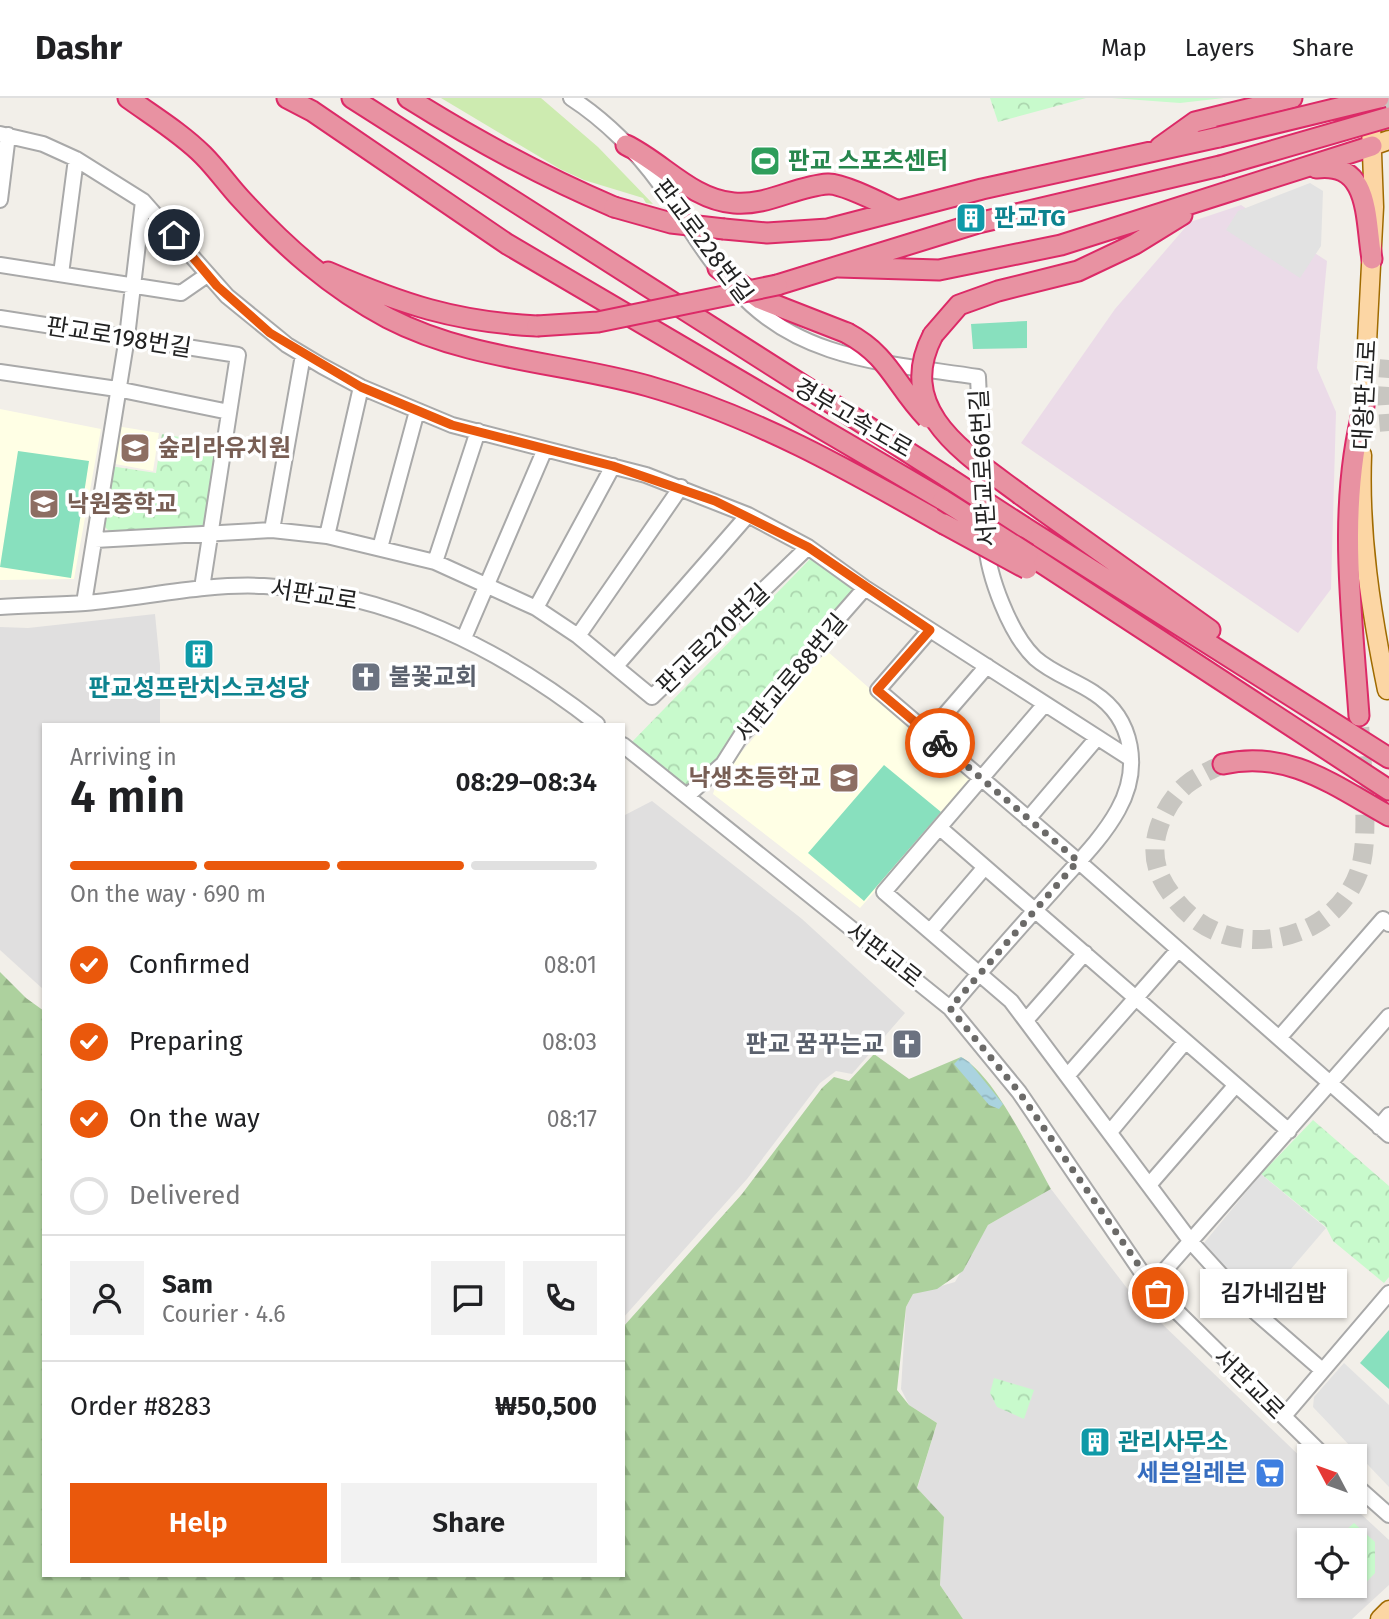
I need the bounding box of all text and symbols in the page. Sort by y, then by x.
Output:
text: Dashr [35,28,122,68]
text: Map [1101,34,1147,62]
text: Layers [1185,34,1254,62]
text: Share [1292,34,1354,62]
sports icon: 판교 스포츠센터 [748,144,782,178]
place label: 판교 스포츠센터 [788,147,948,175]
street label: 판교로228번길 [647,174,759,308]
building icon: 판교TG [954,201,988,235]
place label: 판교TG [994,204,1066,232]
pin [144,205,204,265]
icon: home [155,216,193,254]
street label: 판교로198번길 [44,312,194,362]
street label: 대왕판교로 [1348,339,1382,451]
street label: 경부고속도로 [789,373,917,463]
street label: 서판교로66번길 [965,388,1001,548]
school or university icon: 숲리라유치원 [118,431,152,465]
place label: 숲리라유치원 [158,434,290,462]
school or university icon: 낙원중학교 [27,487,61,521]
place label: 낙원중학교 [67,490,177,518]
street label: 서판교로 [268,574,360,616]
street label: 판교로210번길 [651,578,775,700]
street label: 서판교로88번길 [729,608,853,748]
building icon: 판교성프란치스코성당 [182,637,216,671]
church icon: 불꽃교회 [349,660,383,694]
place label: 불꽃교회 [389,663,477,691]
place label: 판교성프란치스코성당 [89,674,309,702]
courier [905,708,975,778]
icon: bike [921,724,959,762]
text: Arriving in [70,743,177,771]
school or university icon: 낙생초등학교 [827,761,861,795]
place label: 낙생초등학교 [689,764,821,792]
text: 08:29–08:34 [455,767,597,798]
text: 4 min [70,769,185,824]
text: On the way · 690 m [70,880,266,908]
street label: 서판교로 [841,917,927,993]
icon: check [70,946,108,984]
text: Confirmed [129,949,250,980]
text: 08:01 [544,951,597,979]
icon: check [70,1023,108,1061]
text: Preparing [129,1026,242,1057]
church icon: 판교 꿈꾸는교 [890,1027,924,1061]
text: 08:03 [542,1028,597,1056]
place label: 판교 꿈꾸는교 [746,1030,884,1058]
icon: check [70,1100,108,1138]
text: On the way [129,1103,260,1134]
text: 08:17 [547,1105,597,1133]
text: Delivered [129,1180,241,1211]
button: person [70,1261,144,1335]
button: chat [431,1261,505,1335]
button: phone [523,1261,597,1335]
pin [1128,1263,1188,1323]
callout: 김가네김밥 [1200,1268,1347,1318]
text: Sam [162,1269,213,1300]
icon: bag [1139,1274,1177,1312]
text: 김가네김밥 [1221,1279,1326,1307]
text: Courier · 4.6 [162,1300,286,1328]
street label: 서판교로 [1208,1343,1290,1425]
text: Order #8283 [70,1391,212,1422]
text: ₩50,500 [495,1391,597,1422]
building icon: 관리사무소 [1078,1425,1112,1459]
place label: 관리사무소 [1118,1428,1228,1456]
north arrow [1297,1444,1367,1514]
map controls [1297,1444,1367,1598]
supermarket icon: 세븐일레븐 [1253,1456,1287,1490]
place label: 세븐일레븐 [1137,1459,1247,1487]
button: Help [70,1483,327,1563]
button: Share [341,1483,597,1563]
button: locate [1297,1528,1367,1598]

